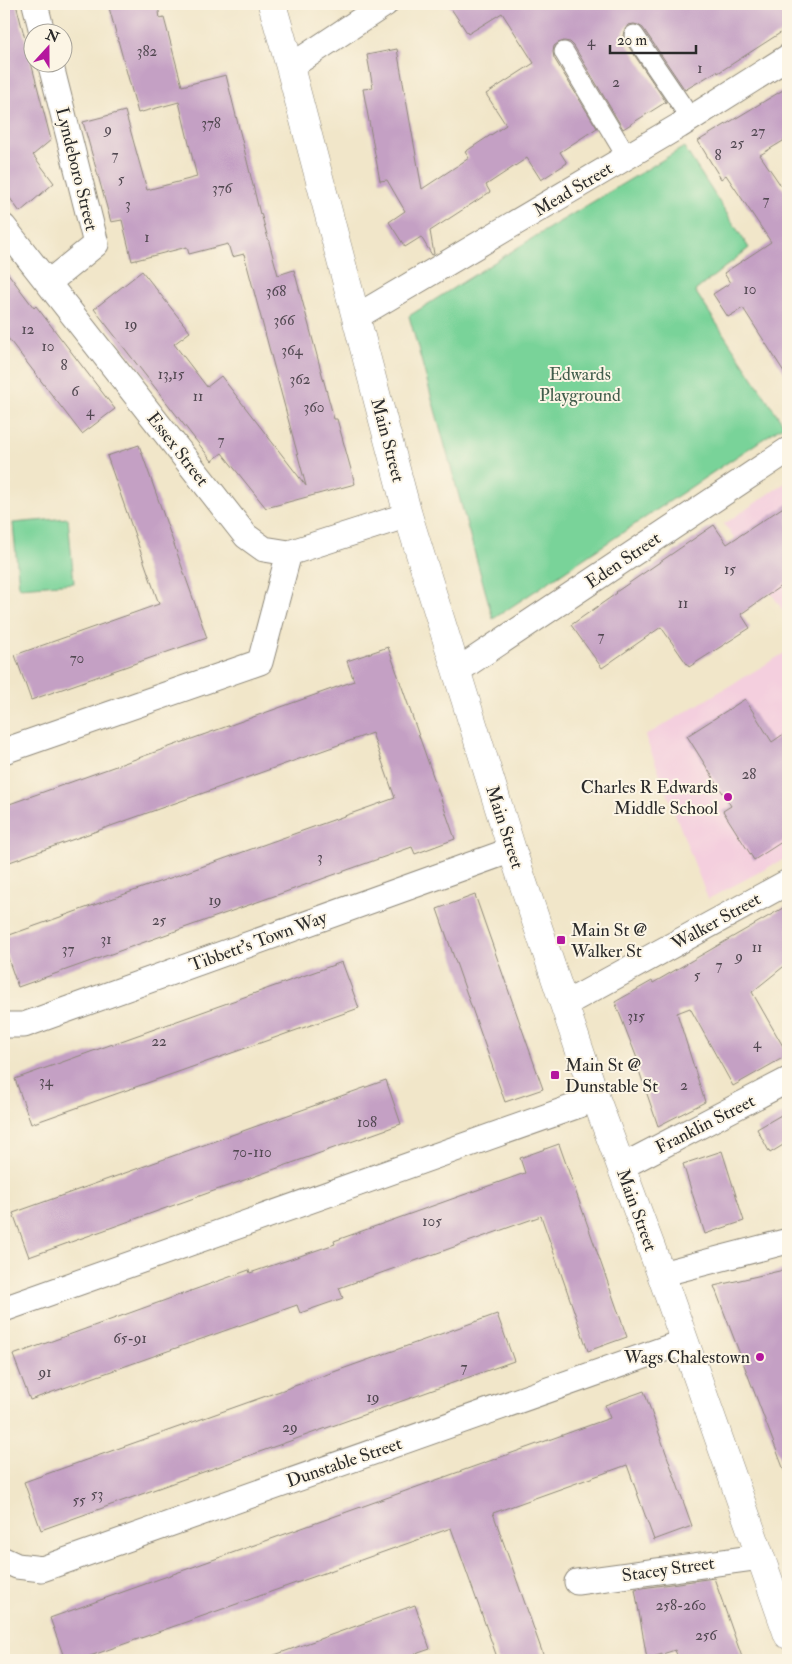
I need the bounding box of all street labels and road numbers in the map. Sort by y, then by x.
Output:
street label: Lyndeboro Street [50,105,103,233]
street label: Mead Street [530,157,617,222]
street label: Main Street [365,396,410,485]
street label: Essex Street [141,408,214,491]
street label: Eden Street [581,527,665,594]
street label: Main Street [480,783,529,872]
street label: Walker Street [667,887,765,956]
street label: Tibbett's Town Way [186,906,331,977]
street label: Franklin Street [652,1089,759,1159]
street label: Main Street [611,1166,662,1255]
street label: Dunstable Street [283,1432,405,1493]
street label: Stacey Street [620,1552,716,1587]

